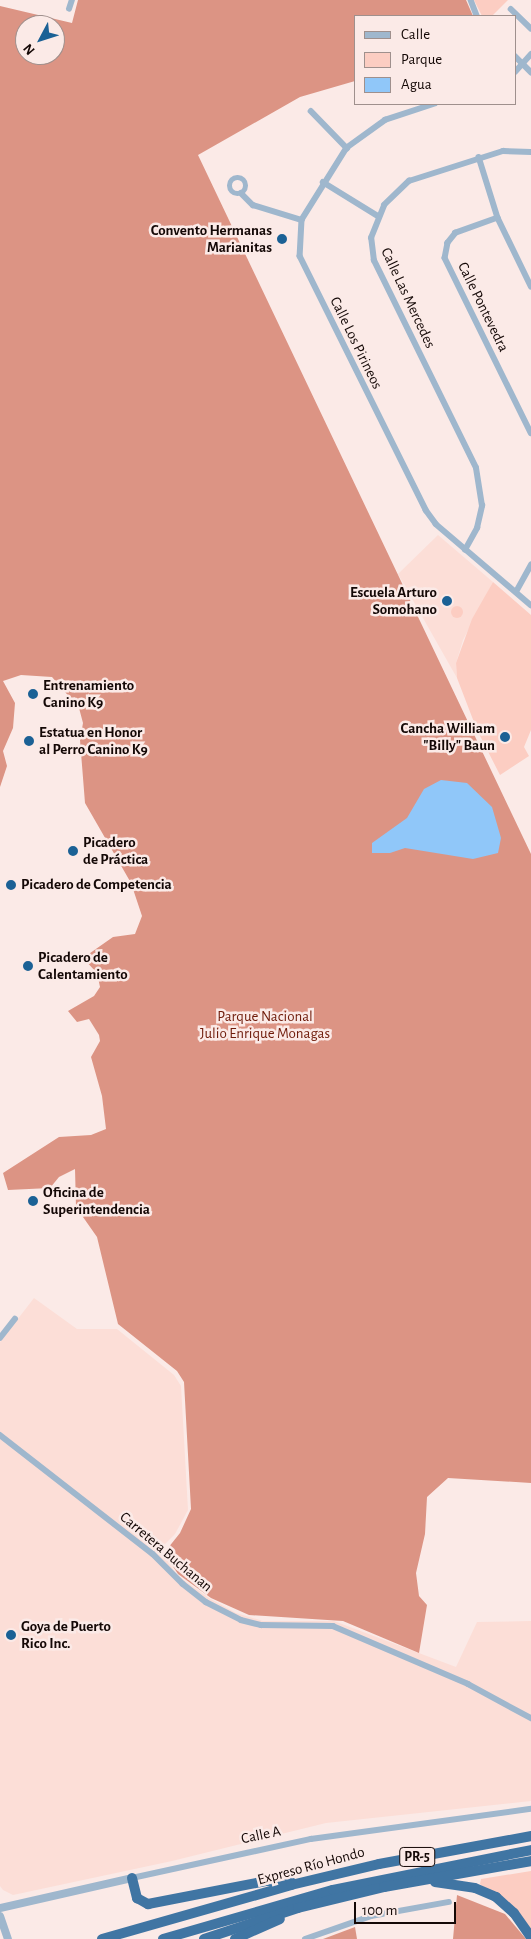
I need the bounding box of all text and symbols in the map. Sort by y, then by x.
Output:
north arrow [15,15,65,65]
legend [354,15,516,105]
text: Calle [401,27,430,42]
text: N [21,41,38,57]
text: Parque [401,52,442,67]
text: Agua [401,77,432,92]
place label: Convento Hermanas Marianitas [151,221,272,256]
marker: Convento Hermanas Marianitas [276,233,288,245]
street label: Calle Las Mercedes [377,245,439,351]
street label: Calle Pontevedra [454,259,512,355]
street label: Calle Los Pirineos [326,294,386,392]
place label: Escuela Arturo Somohano [350,583,437,618]
marker: Escuela Arturo Somohano [441,595,453,607]
place label: Entrenamiento Canino K9 [43,676,134,711]
marker: Entrenamiento Canino K9 [27,688,39,700]
place label: Cancha William "Billy" Baun [401,719,495,754]
place label: Estatua en Honor al Perro Canino K9 [39,723,148,758]
marker: Cancha William "Billy" Baun [499,731,511,743]
marker: Estatua en Honor al Perro Canino K9 [23,735,35,747]
place label: Picadero de Práctica [83,833,148,868]
marker: Picadero de Práctica [67,845,79,857]
place label: Picadero de Competencia [21,876,172,894]
marker: Picadero de Competencia [5,879,17,891]
place label: Picadero de Calentamiento [38,948,128,983]
marker: Picadero de Calentamiento [22,960,34,972]
park label: Parque Nacional Julio Enrique Monagas [200,1007,330,1042]
place label: Oficina de Superintendencia [43,1183,150,1218]
marker: Oficina de Superintendencia [27,1195,39,1207]
street label: Carretera Buchanan [116,1508,216,1596]
place label: Goya de Puerto Rico Inc. [21,1617,111,1652]
marker: Goya de Puerto Rico Inc. [5,1629,17,1641]
street label: Calle A [239,1822,283,1848]
street label: Expreso Río Hondo [255,1843,367,1889]
road number: PR-5 [398,1845,436,1868]
scale bar [356,1892,458,1924]
text: 100 m [362,1903,397,1918]

